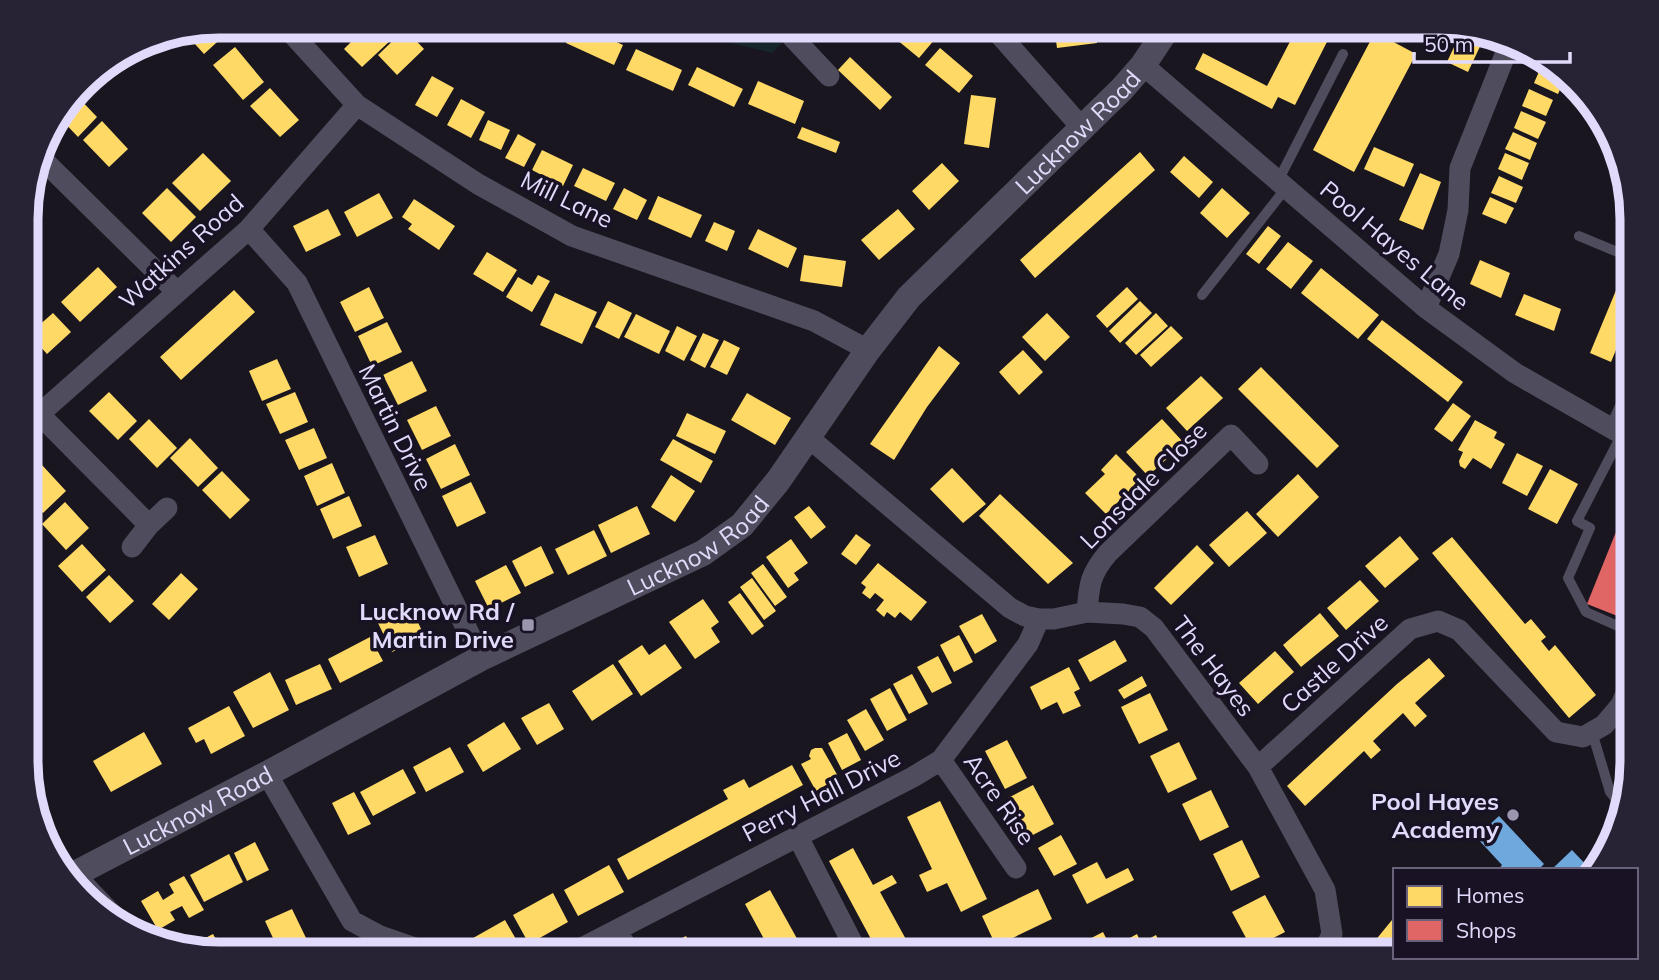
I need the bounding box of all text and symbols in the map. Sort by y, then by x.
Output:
scale bar [1414,21,1570,65]
text: 50 m [1424,31,1473,57]
street label: Lucknow Road [1009,64,1147,200]
street label: Mill Lane [516,164,618,234]
street label: Pool Hayes Lane [1314,174,1476,316]
street label: Watkins Road [113,187,249,315]
street label: Martin Drive [353,359,439,495]
street label: Lonsdale Close [1073,415,1213,555]
street label: Lucknow Road [622,489,775,602]
place label: Lucknow Rd / Martin Drive [359,596,515,654]
street label: Castle Drive [1274,607,1394,719]
street label: The Hayes [1166,610,1262,722]
marker: Lucknow Rd / Martin Drive [520,617,536,633]
street label: Perry Hall Drive [737,742,905,848]
street label: Acre Rise [958,748,1042,850]
street label: Lucknow Road [118,759,278,861]
place label: Pool Hayes Academy [1371,786,1500,844]
marker: Pool Hayes Academy [1505,807,1521,823]
legend [1393,868,1638,959]
text: Homes [1456,882,1524,908]
text: Shops [1456,917,1516,943]

